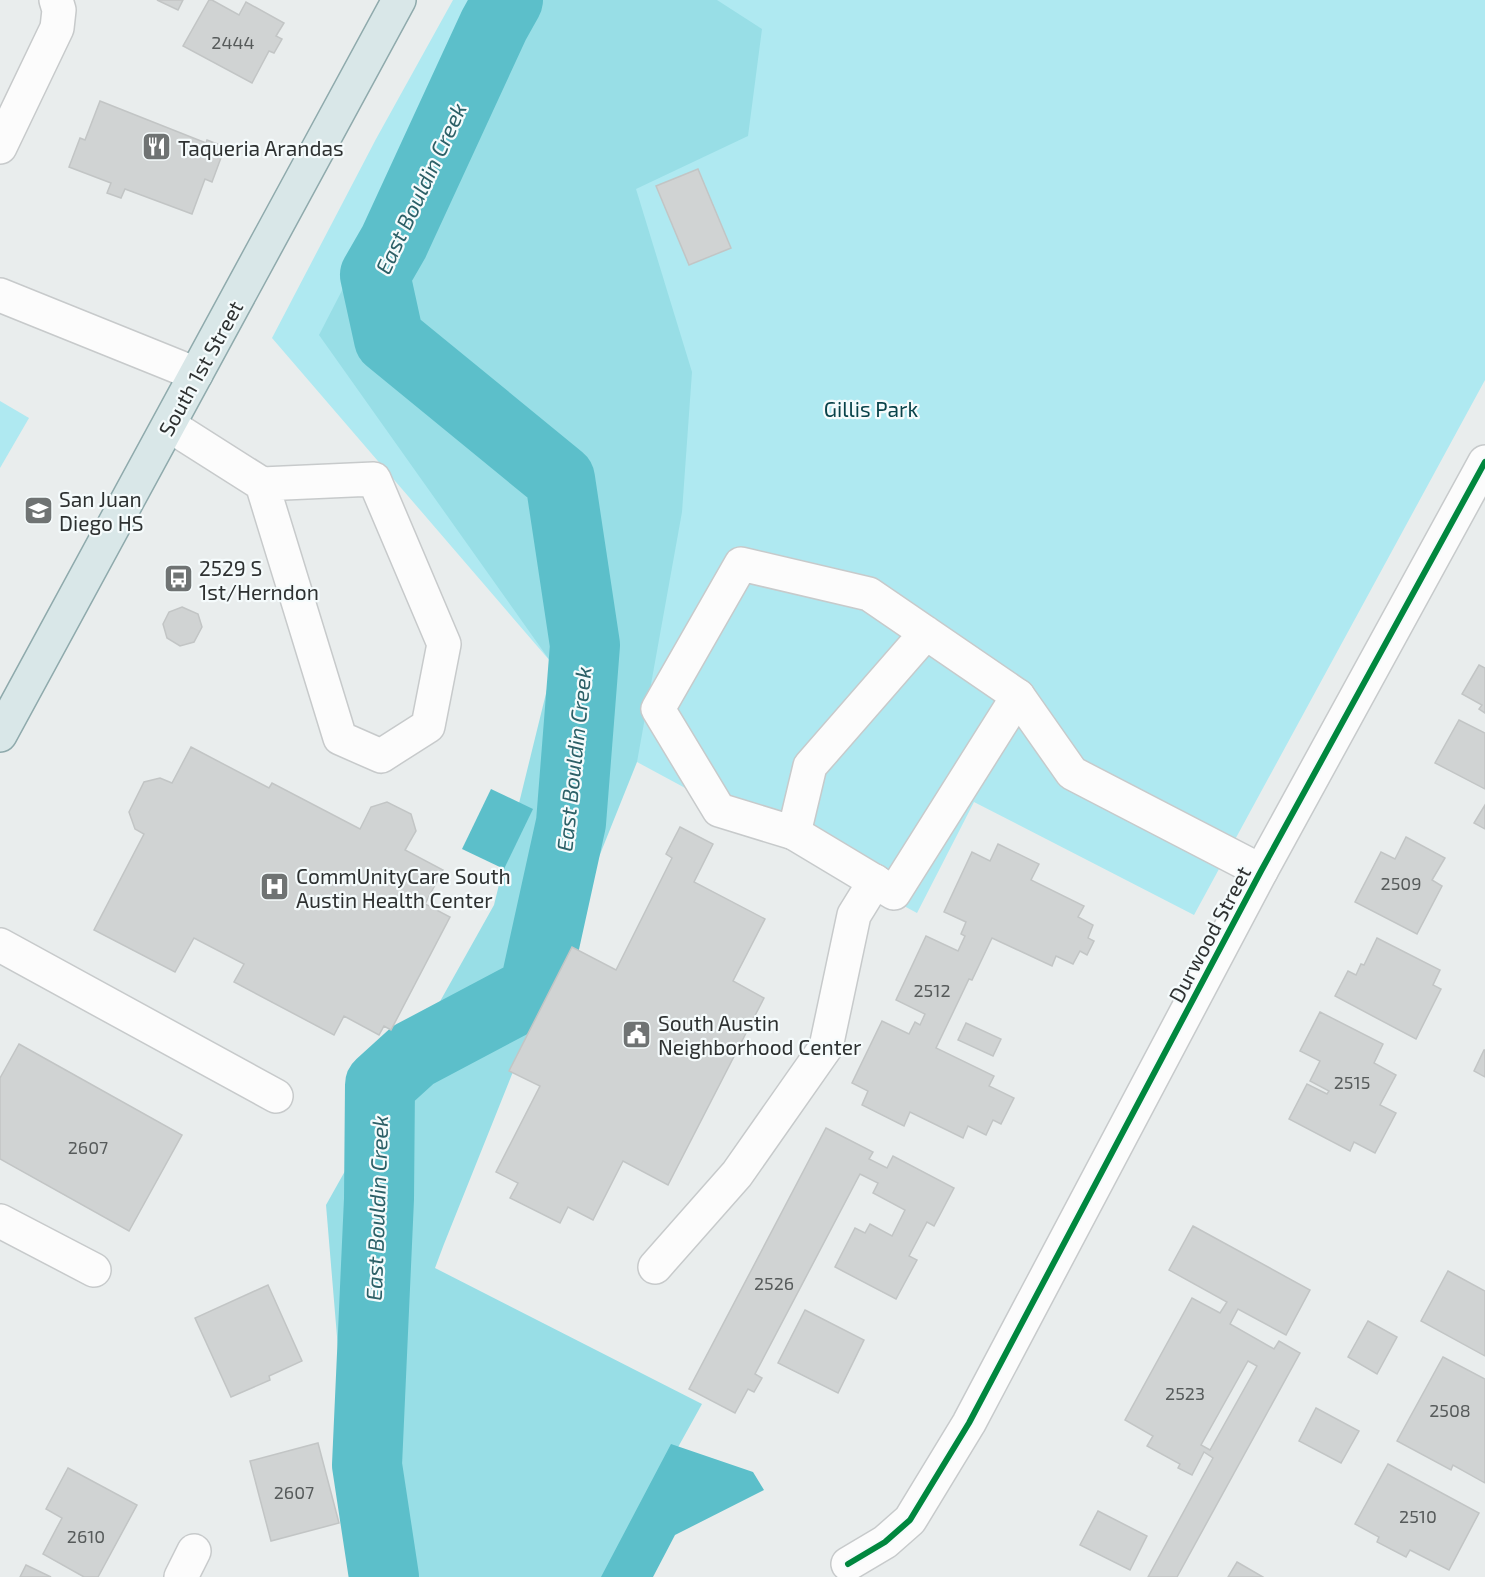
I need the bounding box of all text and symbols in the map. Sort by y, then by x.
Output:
house number: 2444 [211,31,255,53]
water label: East Bouldin Creek [369,98,471,278]
restaurant icon: Taqueria Arandas [141,131,173,163]
place label: Taqueria Arandas [178,135,344,160]
street label: South 1st Street [153,296,247,440]
park label: Gillis Park [824,396,918,421]
place label: San Juan Diego HS [59,486,143,535]
school or university icon: San Juan Diego HS [22,494,54,526]
place label: 2529 S 1st/Herndon [199,555,319,604]
bus stop icon: 2529 S 1st/Herndon [162,563,194,595]
water label: East Bouldin Creek [550,665,596,853]
street label: Durwood Street [1163,862,1255,1006]
place label: CommUnityCare South Austin Health Center [296,863,511,912]
hospital icon: CommUnityCare South Austin Health Center [259,871,291,903]
house number: 2509 [1381,872,1421,894]
house number: 2512 [913,979,951,1001]
place label: South Austin Neighborhood Center [658,1010,862,1059]
public building icon: South Austin Neighborhood Center [621,1018,653,1050]
house number: 2515 [1334,1071,1370,1093]
water label: East Bouldin Creek [360,1115,392,1301]
house number: 2607 [68,1136,108,1158]
house number: 2526 [754,1272,794,1294]
house number: 2523 [1165,1382,1205,1404]
house number: 2508 [1429,1399,1471,1421]
house number: 2607 [274,1481,314,1503]
house number: 2510 [1399,1505,1437,1527]
house number: 2610 [67,1525,105,1547]

